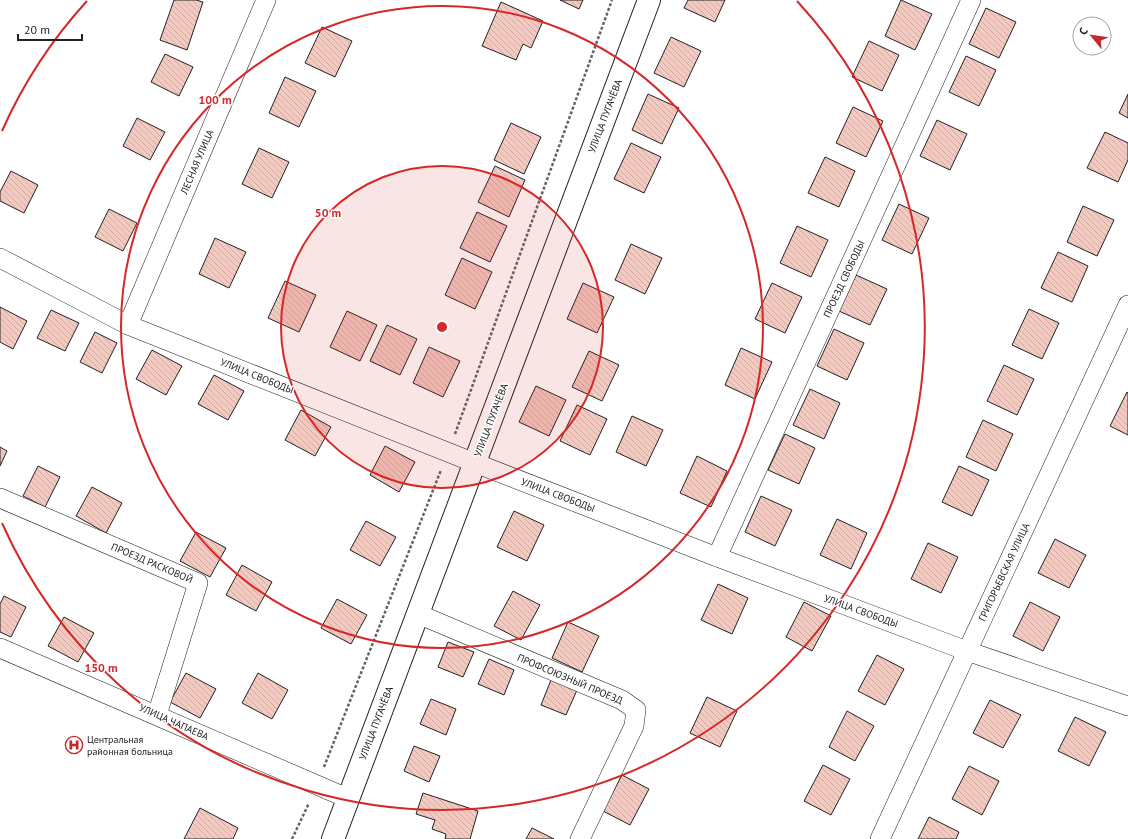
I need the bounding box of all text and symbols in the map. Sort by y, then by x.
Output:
scale bar [18,16,82,42]
north arrow [1072,16,1112,56]
text: 20 m [24,22,50,37]
text: С [1076,25,1091,37]
street label: УЛИЦА ПУГАЧЁВА [585,77,625,154]
text: 100 m [198,92,232,107]
street label: ЛЕСНАЯ УЛИЦА [177,128,217,197]
text: 50 m [315,205,341,220]
street label: ПРОЕЗД СВОБОДЫ [820,238,868,320]
centre of rings [435,320,449,334]
street label: УЛИЦА СВОБОДЫ [218,355,296,397]
street label: УЛИЦА ПУГАЧЁВА [471,381,511,458]
street label: УЛИЦА СВОБОДЫ [519,475,597,515]
street label: ГРИГОРЬЕВСКАЯ УЛИЦА [976,521,1033,623]
street label: ПРОЕЗД РАСКОВОЙ [109,540,195,586]
street label: УЛИЦА СВОБОДЫ [822,592,900,630]
street label: ПРОФСОЮЗНЫЙ ПРОЕЗД [515,651,625,707]
text: 150 m [84,660,118,675]
street label: УЛИЦА ПУГАЧЁВА [356,684,396,761]
street label: УЛИЦА ЧАПАЕВА [137,701,211,743]
place label: Центральная районная больница [87,733,173,758]
hospital icon: Центральная районная больница [64,735,84,755]

